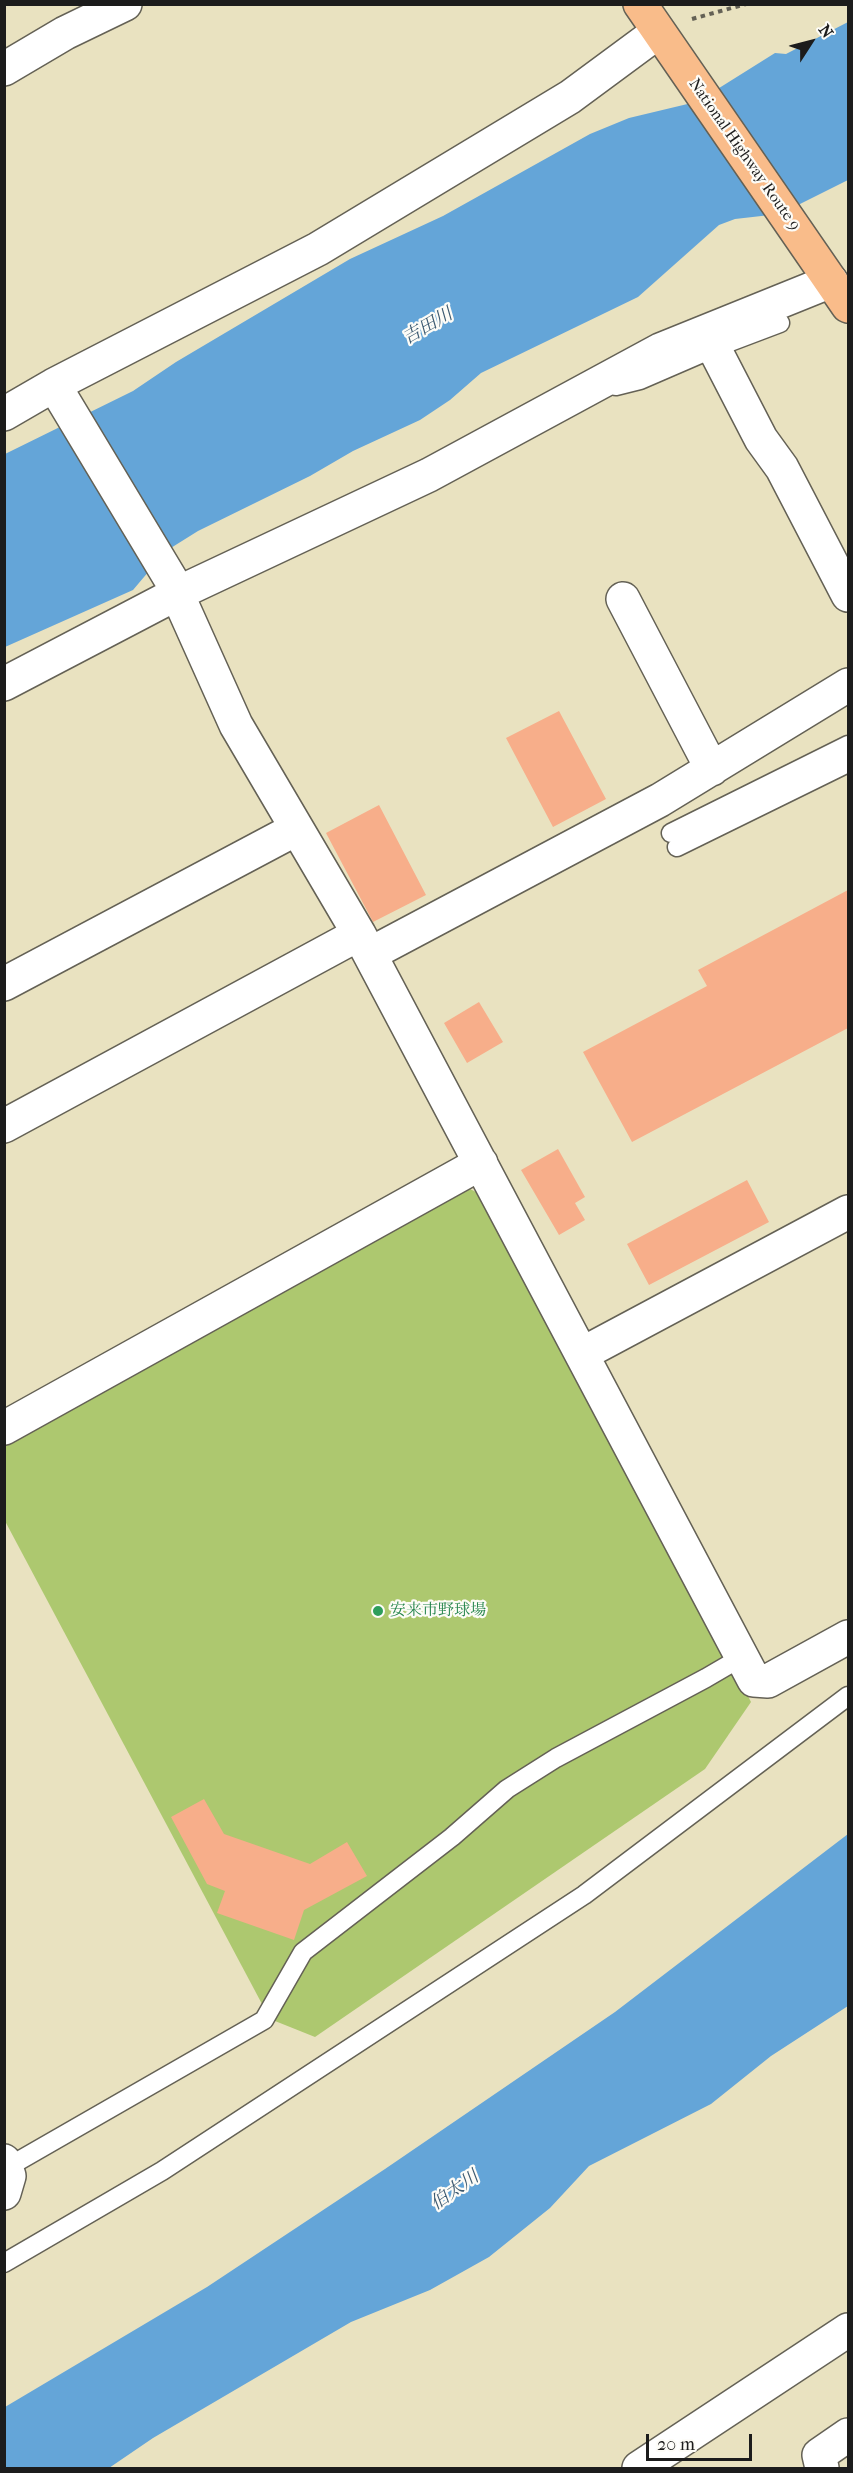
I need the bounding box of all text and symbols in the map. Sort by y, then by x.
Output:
north arrow [781,12,841,72]
text: N [815,21,837,42]
street label: National Highway Route 9 [684,75,804,235]
water label: 吉田川 [399,304,457,350]
place label: 安来市野球場 [390,1601,486,1621]
marker: 安来市野球場 [371,1604,385,1618]
water label: 伯太川 [427,2167,483,2215]
scale bar [649,2422,756,2460]
text: 20 m [657,2434,695,2455]

